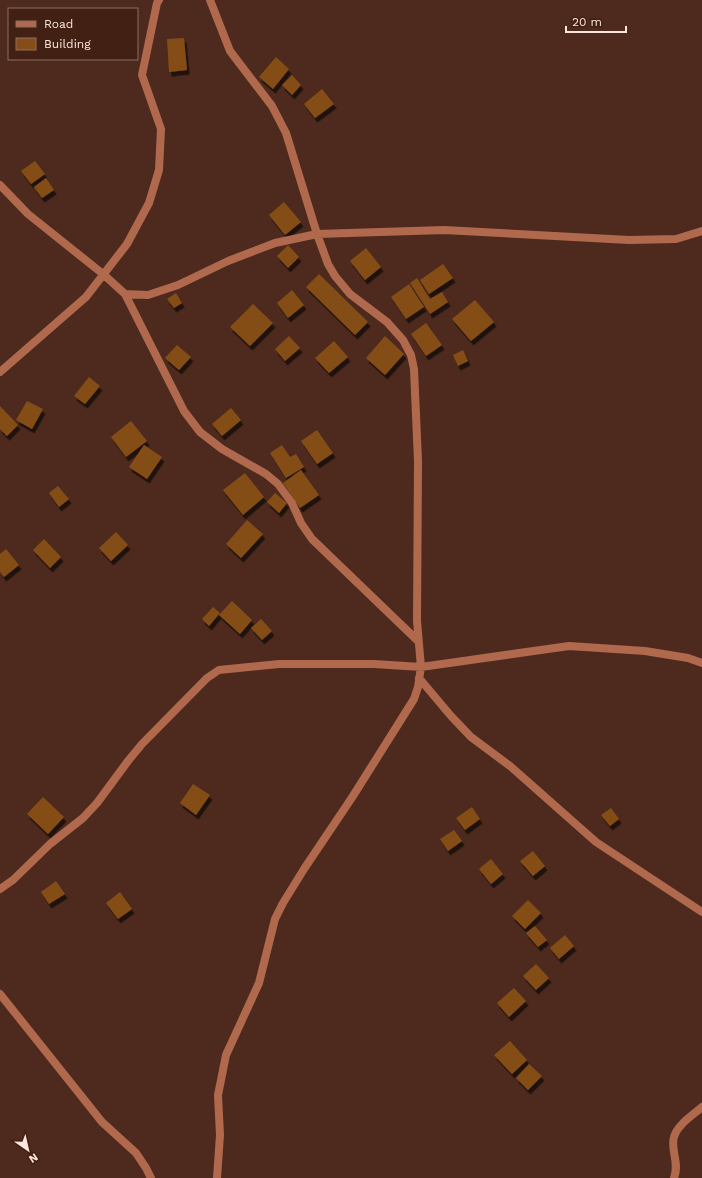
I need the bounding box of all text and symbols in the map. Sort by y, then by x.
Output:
legend [8,8,138,60]
scale bar [566,8,626,34]
text: 20 m [572,15,602,29]
text: Road [44,17,73,31]
text: Building [44,37,91,51]
north arrow [8,1130,48,1170]
text: N [26,1150,40,1166]

